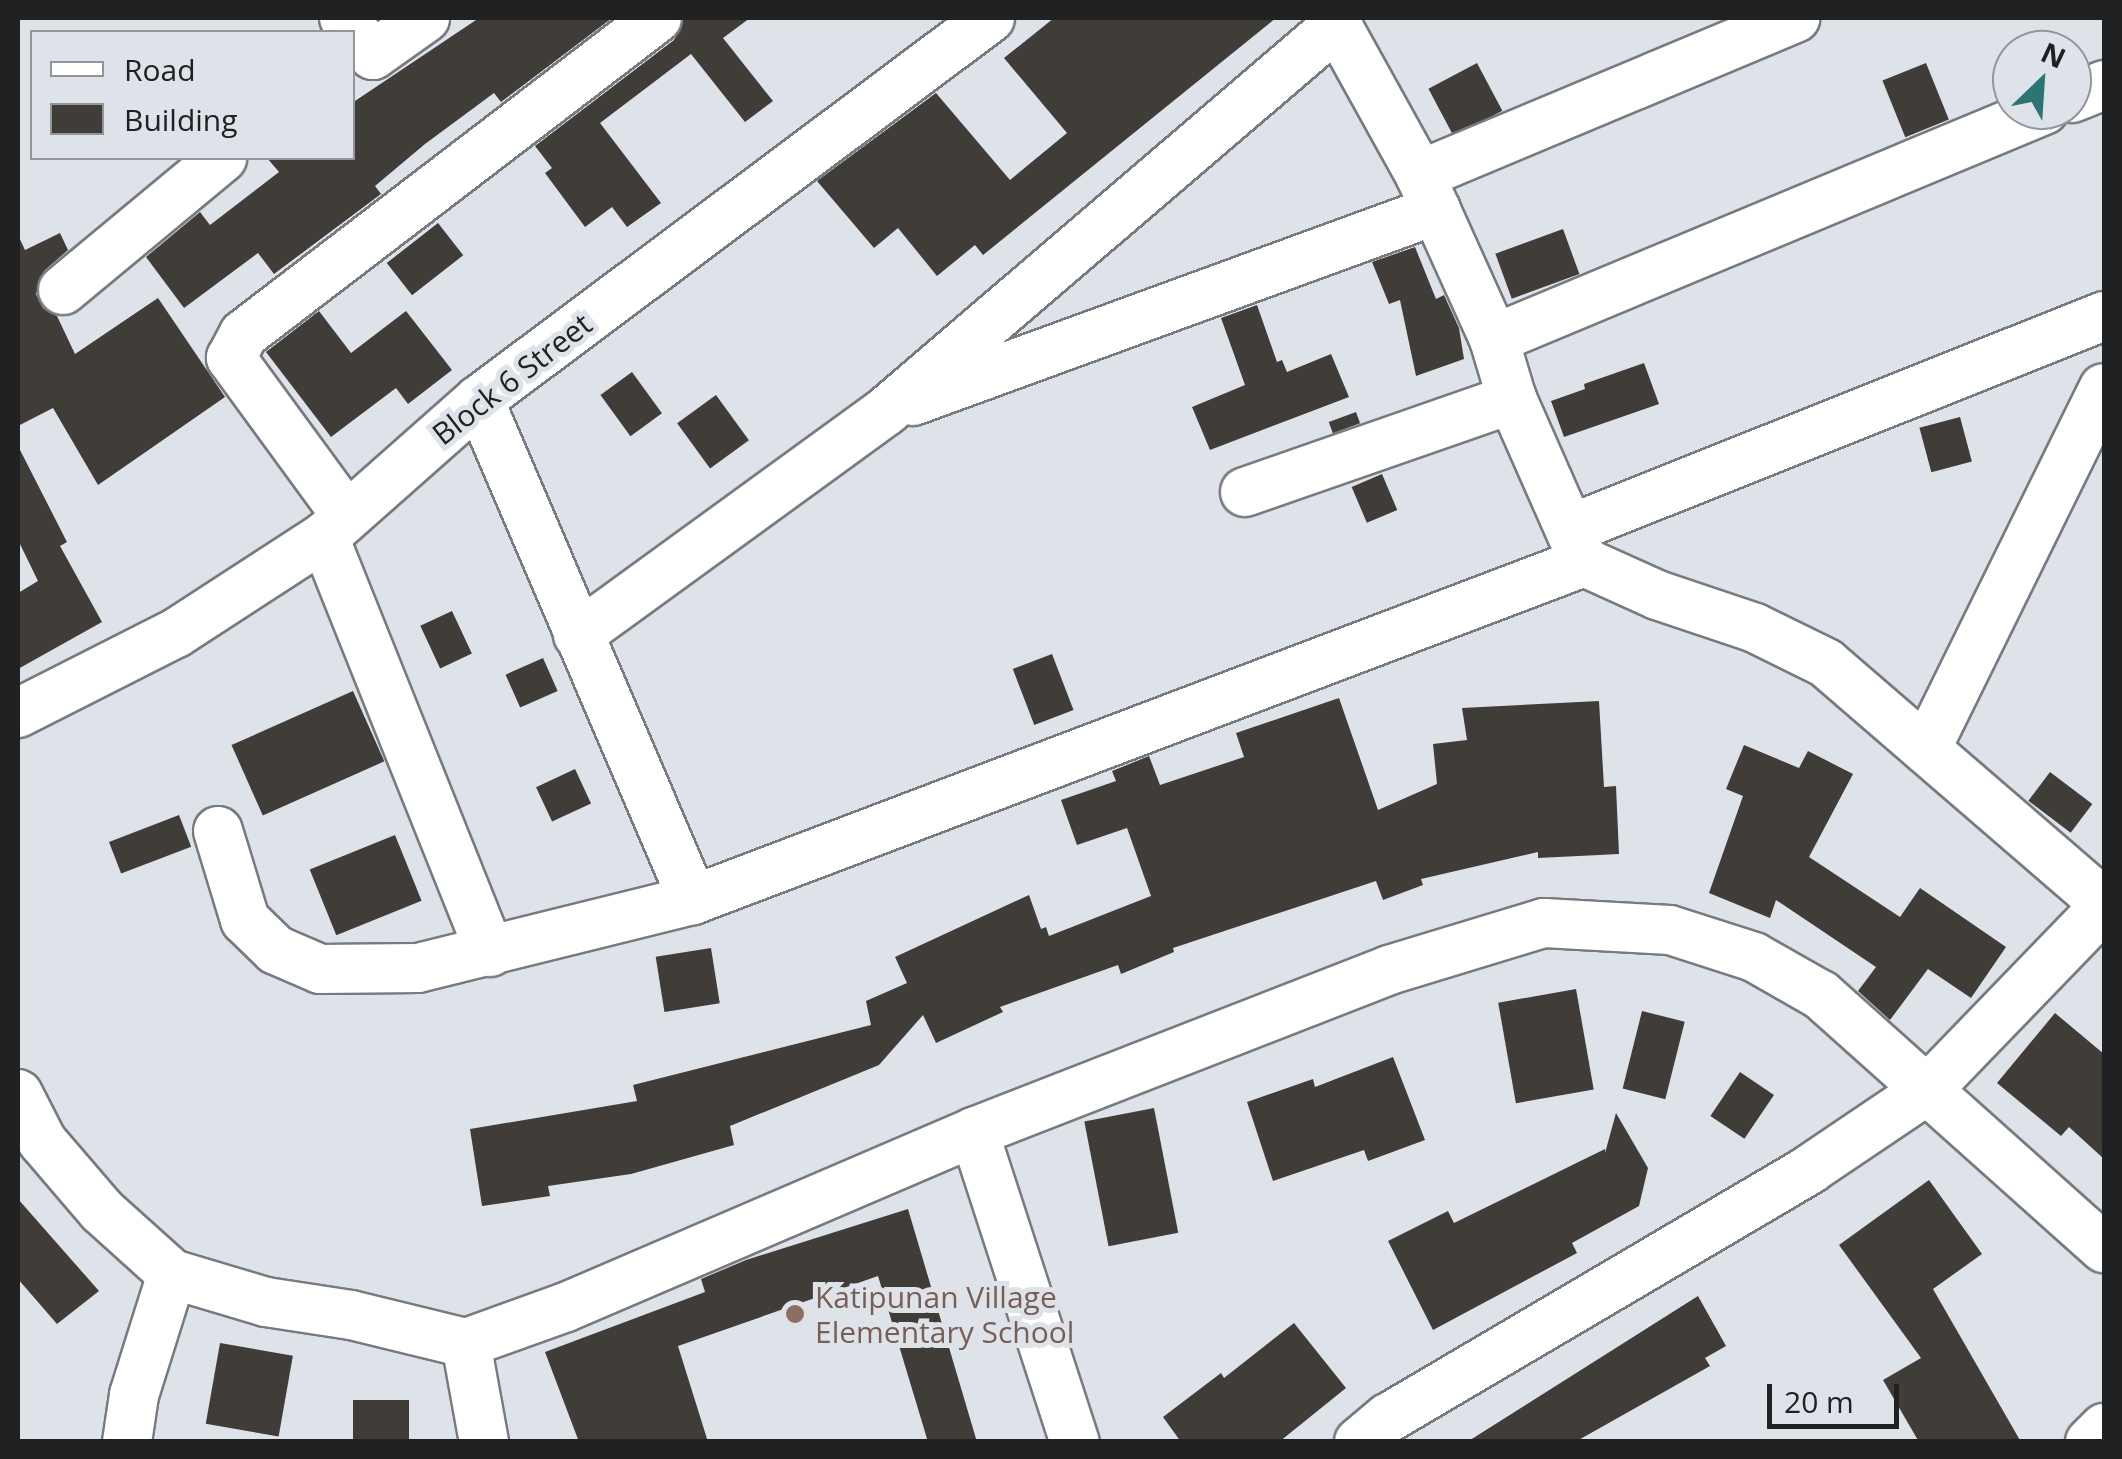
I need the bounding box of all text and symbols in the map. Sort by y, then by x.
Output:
legend [30,30,355,160]
north arrow [1992,30,2092,130]
text: N [2035,33,2072,77]
text: Road [124,49,196,90]
text: Building [124,99,238,140]
street label: Block 6 Street [425,306,599,452]
place label: Katipunan Village Elementary School [815,1279,1074,1350]
marker: Katipunan Village Elementary School [784,1303,806,1325]
scale bar [1772,1364,1904,1426]
text: 20 m [1784,1381,1854,1422]

